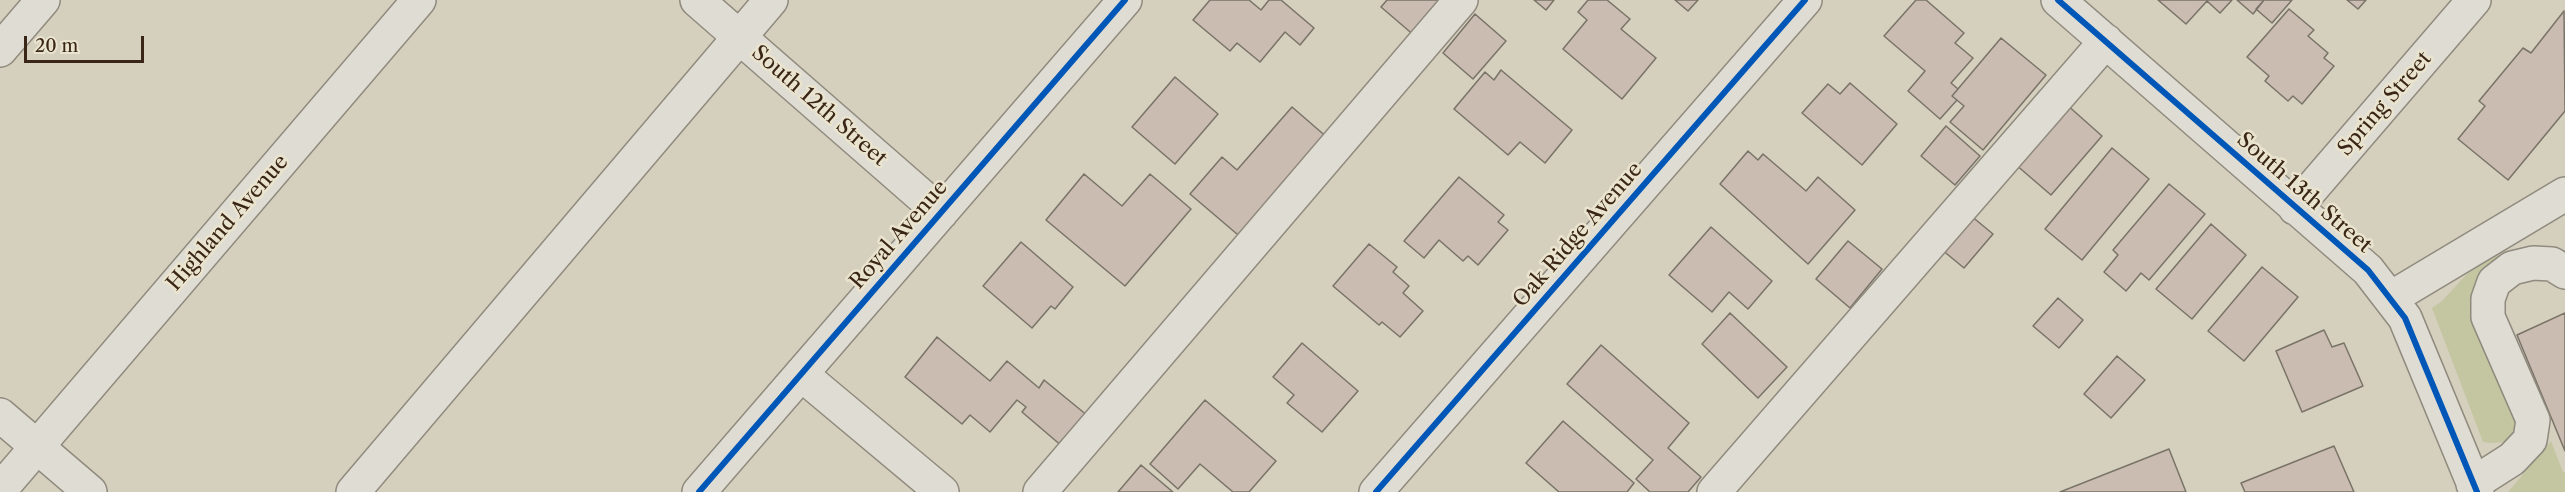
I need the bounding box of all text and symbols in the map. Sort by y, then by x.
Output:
scale bar [27,24,147,62]
text: 20 m [35,35,78,57]
street label: South 12th Street [746,40,892,172]
street label: Spring Street [2333,47,2437,161]
street label: South 13th Street [2231,128,2377,258]
street label: Highland Avenue [162,150,294,296]
street label: Oak Ridge Avenue [1508,157,1648,313]
street label: Royal Avenue [845,175,953,295]

